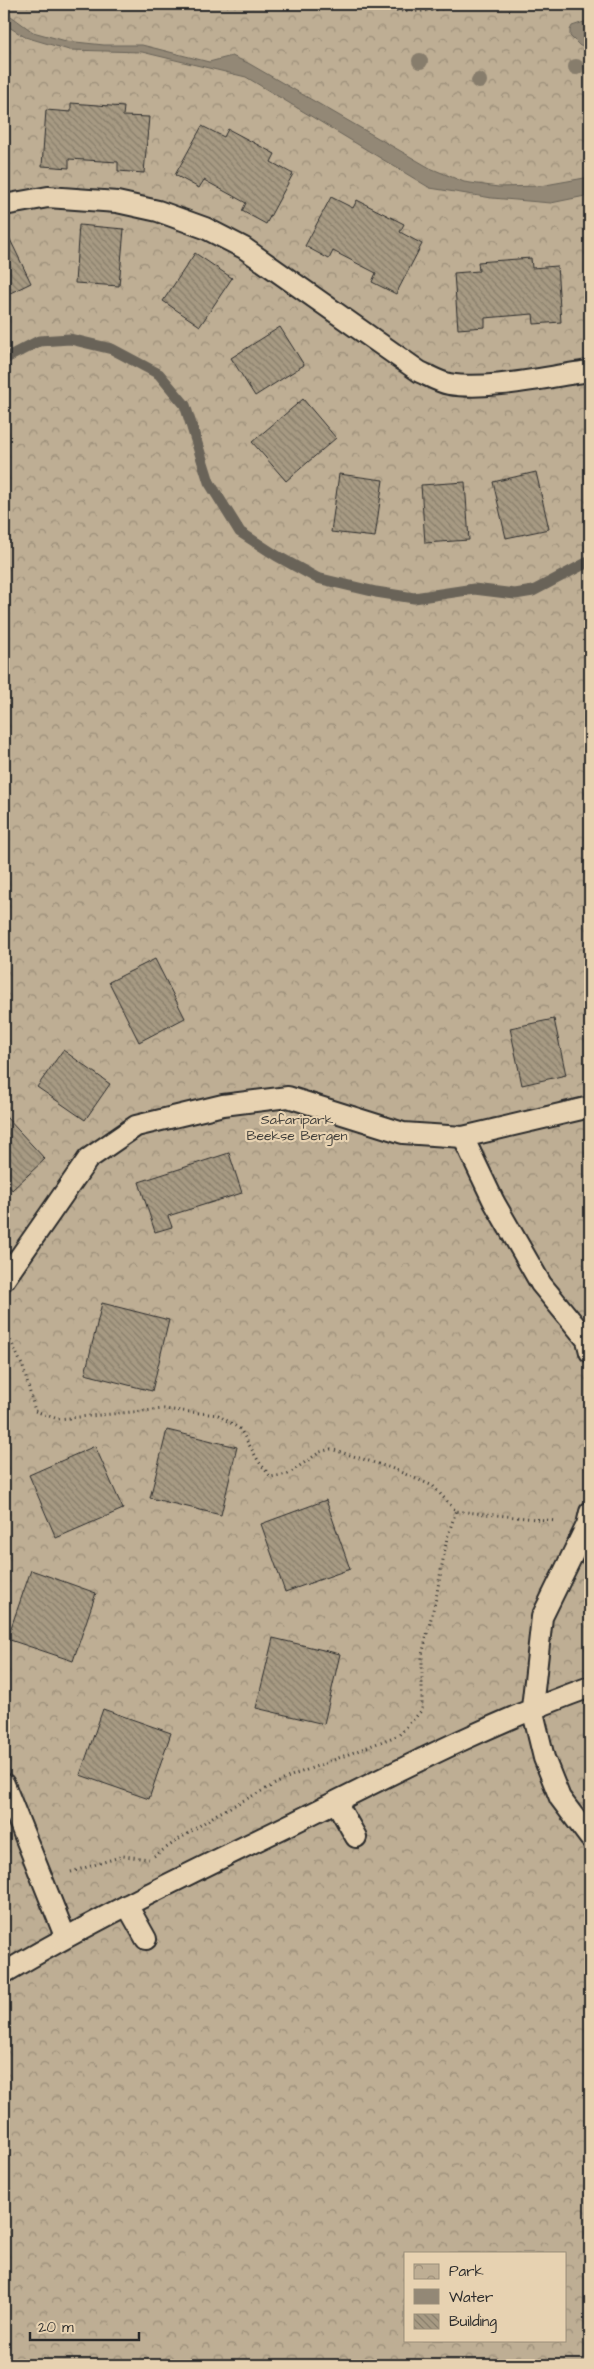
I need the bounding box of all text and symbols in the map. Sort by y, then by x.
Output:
park label: Safaripark Beekse Bergen [247,1110,347,1146]
legend [404,2252,566,2342]
text: Park [449,2261,484,2282]
text: Water [449,2287,493,2308]
scale bar [30,2309,139,2341]
text: Building [449,2311,497,2333]
text: 20 m [38,2317,74,2338]

